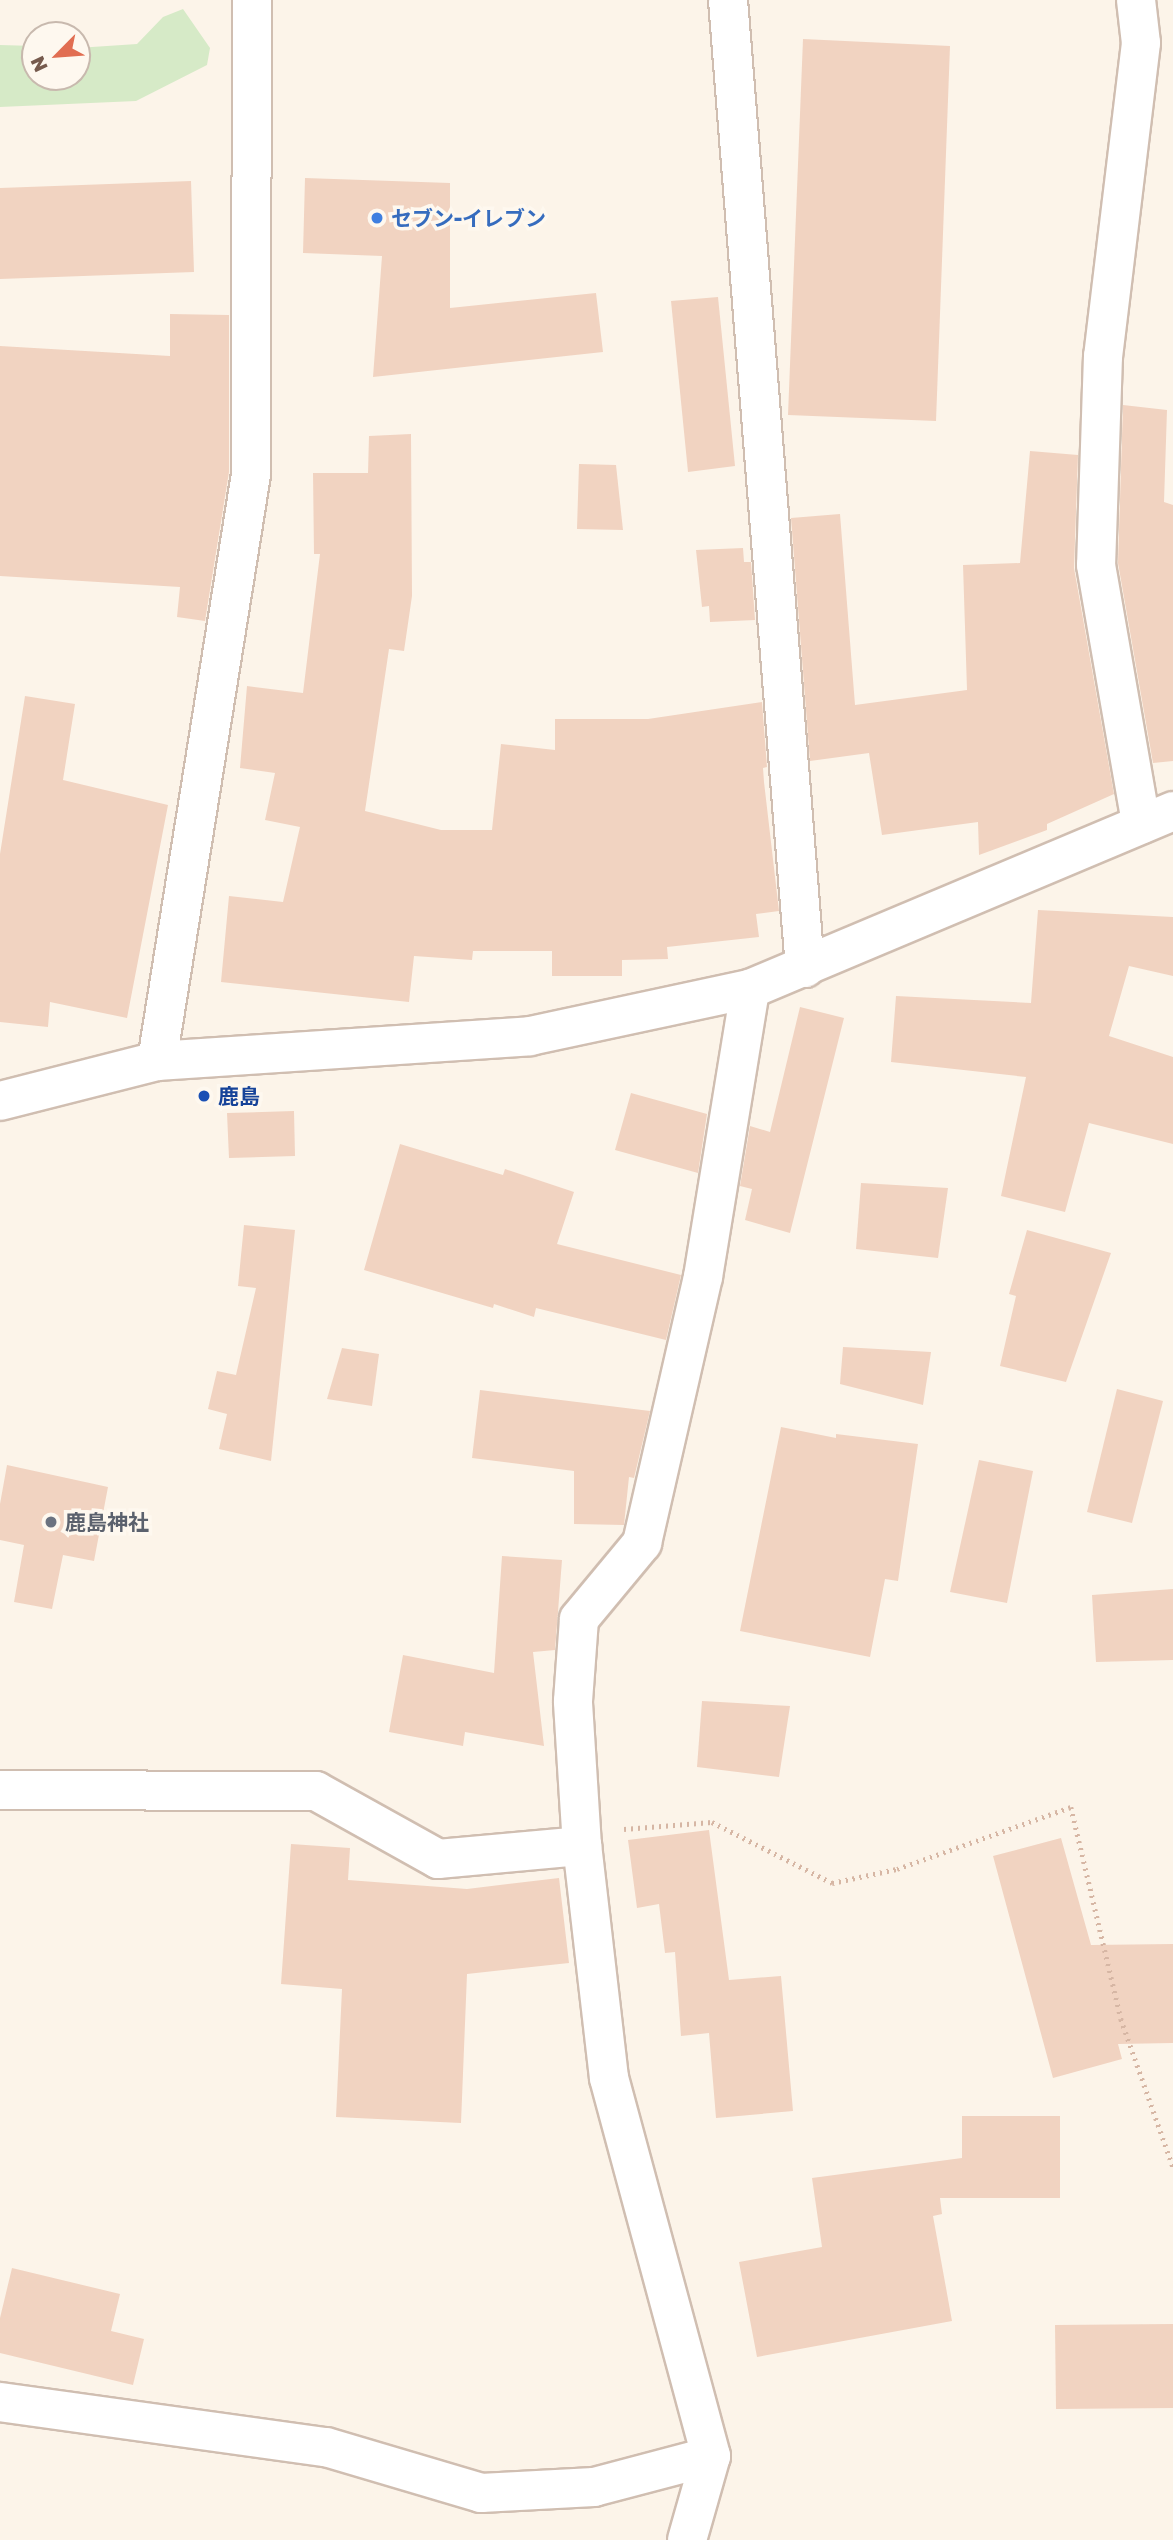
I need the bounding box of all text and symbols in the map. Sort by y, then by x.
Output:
north arrow [21,21,91,91]
text: N [25,53,52,76]
place label: セブン-イレブン [391,205,546,231]
marker: セブン-イレブン [369,210,385,226]
place label: 鹿島 [218,1083,260,1109]
marker: 鹿島 [196,1088,212,1104]
place label: 鹿島神社 [65,1509,149,1535]
marker: 鹿島神社 [43,1514,59,1530]

